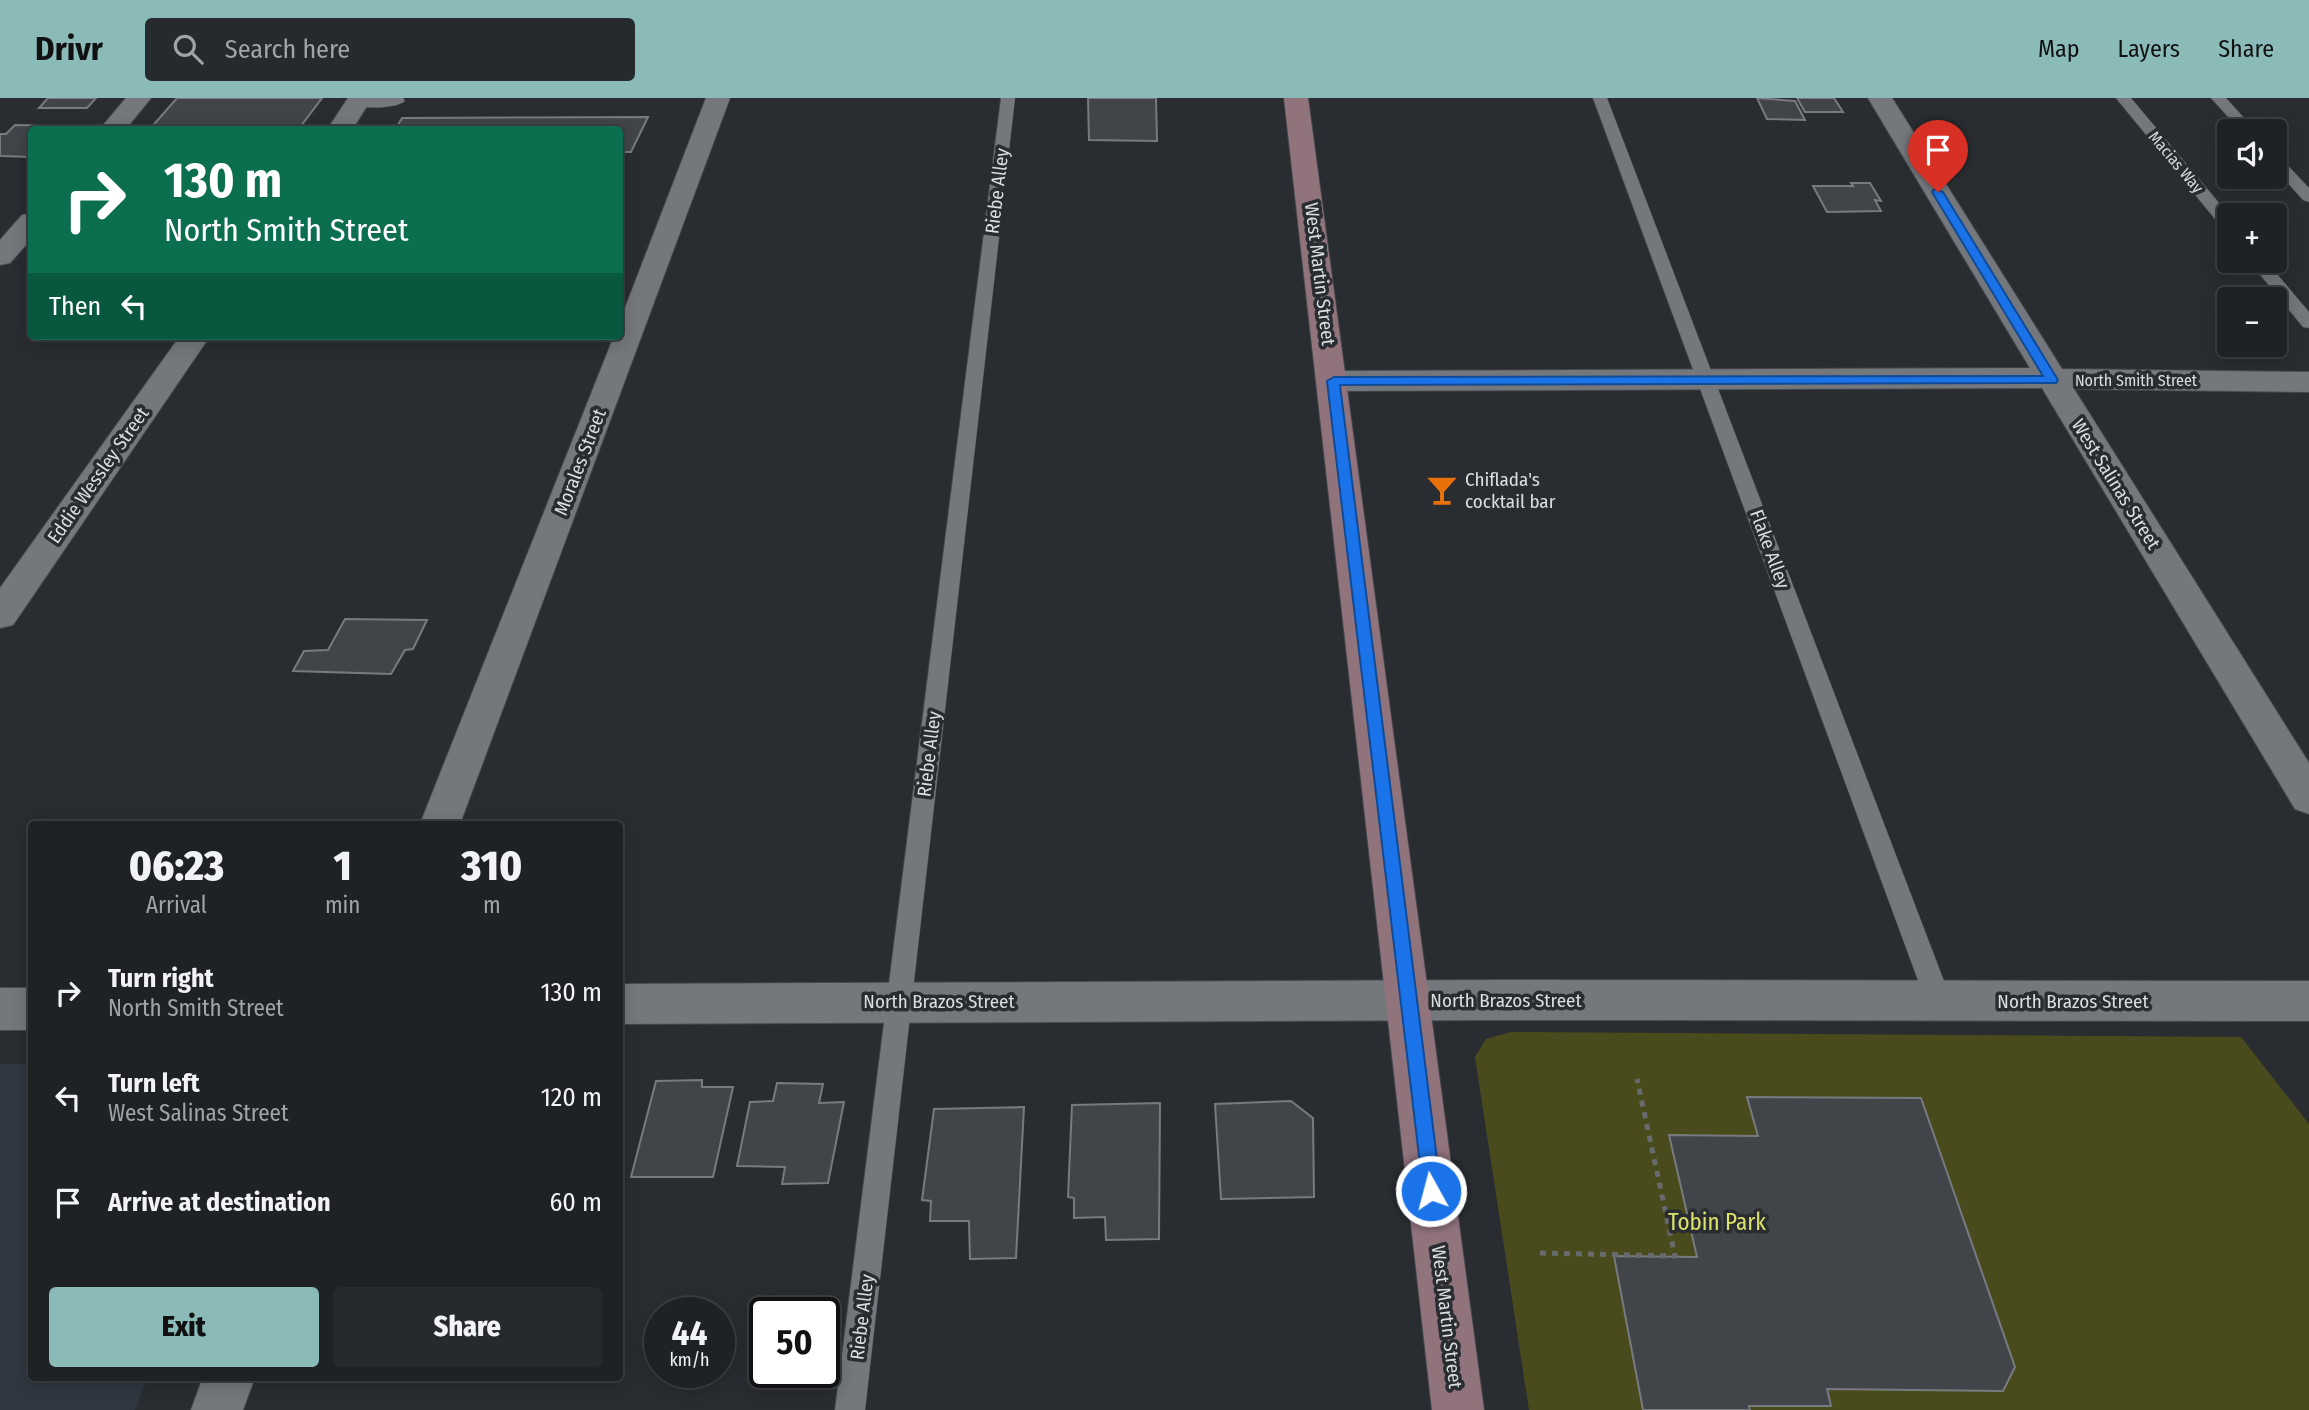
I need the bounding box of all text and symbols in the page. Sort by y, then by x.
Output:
search box [145,18,635,81]
text: Drivr [35,29,103,69]
icon: search [169,30,207,68]
text: Search here [225,34,350,65]
text: Map [2038,35,2080,63]
text: Layers [2118,35,2180,63]
text: Share [2218,35,2274,63]
map controls [2217,119,2287,357]
button: sound [2217,119,2287,189]
pin [1908,120,1968,192]
street label: Macias Way [2145,127,2208,197]
icon: arrive [1919,131,1957,169]
street label: Riebe Alley [980,146,1014,235]
text: 130 m [164,151,282,210]
icon: right [49,154,140,245]
street label: West Martin Street [1300,201,1340,348]
button: + [2217,203,2287,273]
text: North Smith Street [164,211,408,249]
icon: left [115,287,153,325]
button: − [2217,287,2287,357]
text: Then [49,291,101,322]
street label: North Smith Street [2075,371,2198,390]
street label: Eddie Wessley Street [42,402,154,547]
street label: Morales Street [549,405,611,519]
street label: West Salinas Street [2067,415,2166,554]
place label: Chiflada's cocktail bar [1465,468,1556,513]
bar icon: Chiflada's cocktail bar [1425,473,1459,507]
street label: Flake Alley [1745,506,1795,592]
street label: Riebe Alley [912,709,946,798]
text: 06:23 [129,841,224,891]
text: 1 [334,841,352,891]
text: 310 [461,841,522,891]
text: Arrival [146,891,207,919]
text: min [325,891,360,919]
text: m [483,891,501,919]
text: Turn right [108,963,214,994]
icon: right [49,974,87,1012]
text: 130 m [540,977,602,1008]
street label: North Brazos Street [1430,989,1582,1012]
street label: North Brazos Street [863,990,1015,1013]
street label: North Brazos Street [1997,990,2149,1013]
text: North Smith Street [108,994,284,1022]
text: Turn left [108,1068,200,1099]
icon: left [49,1079,87,1117]
text: 120 m [541,1082,602,1113]
text: West Salinas Street [108,1099,288,1127]
position arrow [1394,1154,1468,1228]
icon: arrive [49,1184,87,1222]
text: Arrive at destination [108,1187,331,1218]
text: 60 m [549,1187,602,1218]
park label: Tobin Park [1668,1208,1766,1236]
street label: West Martin Street [1427,1244,1467,1391]
street label: Riebe Alley [845,1272,879,1361]
button: Exit [49,1287,319,1367]
button: Share [333,1287,602,1367]
speed limit sign: 50 [749,1297,840,1388]
text: 44 [672,1312,707,1354]
text: km/h [669,1349,710,1371]

